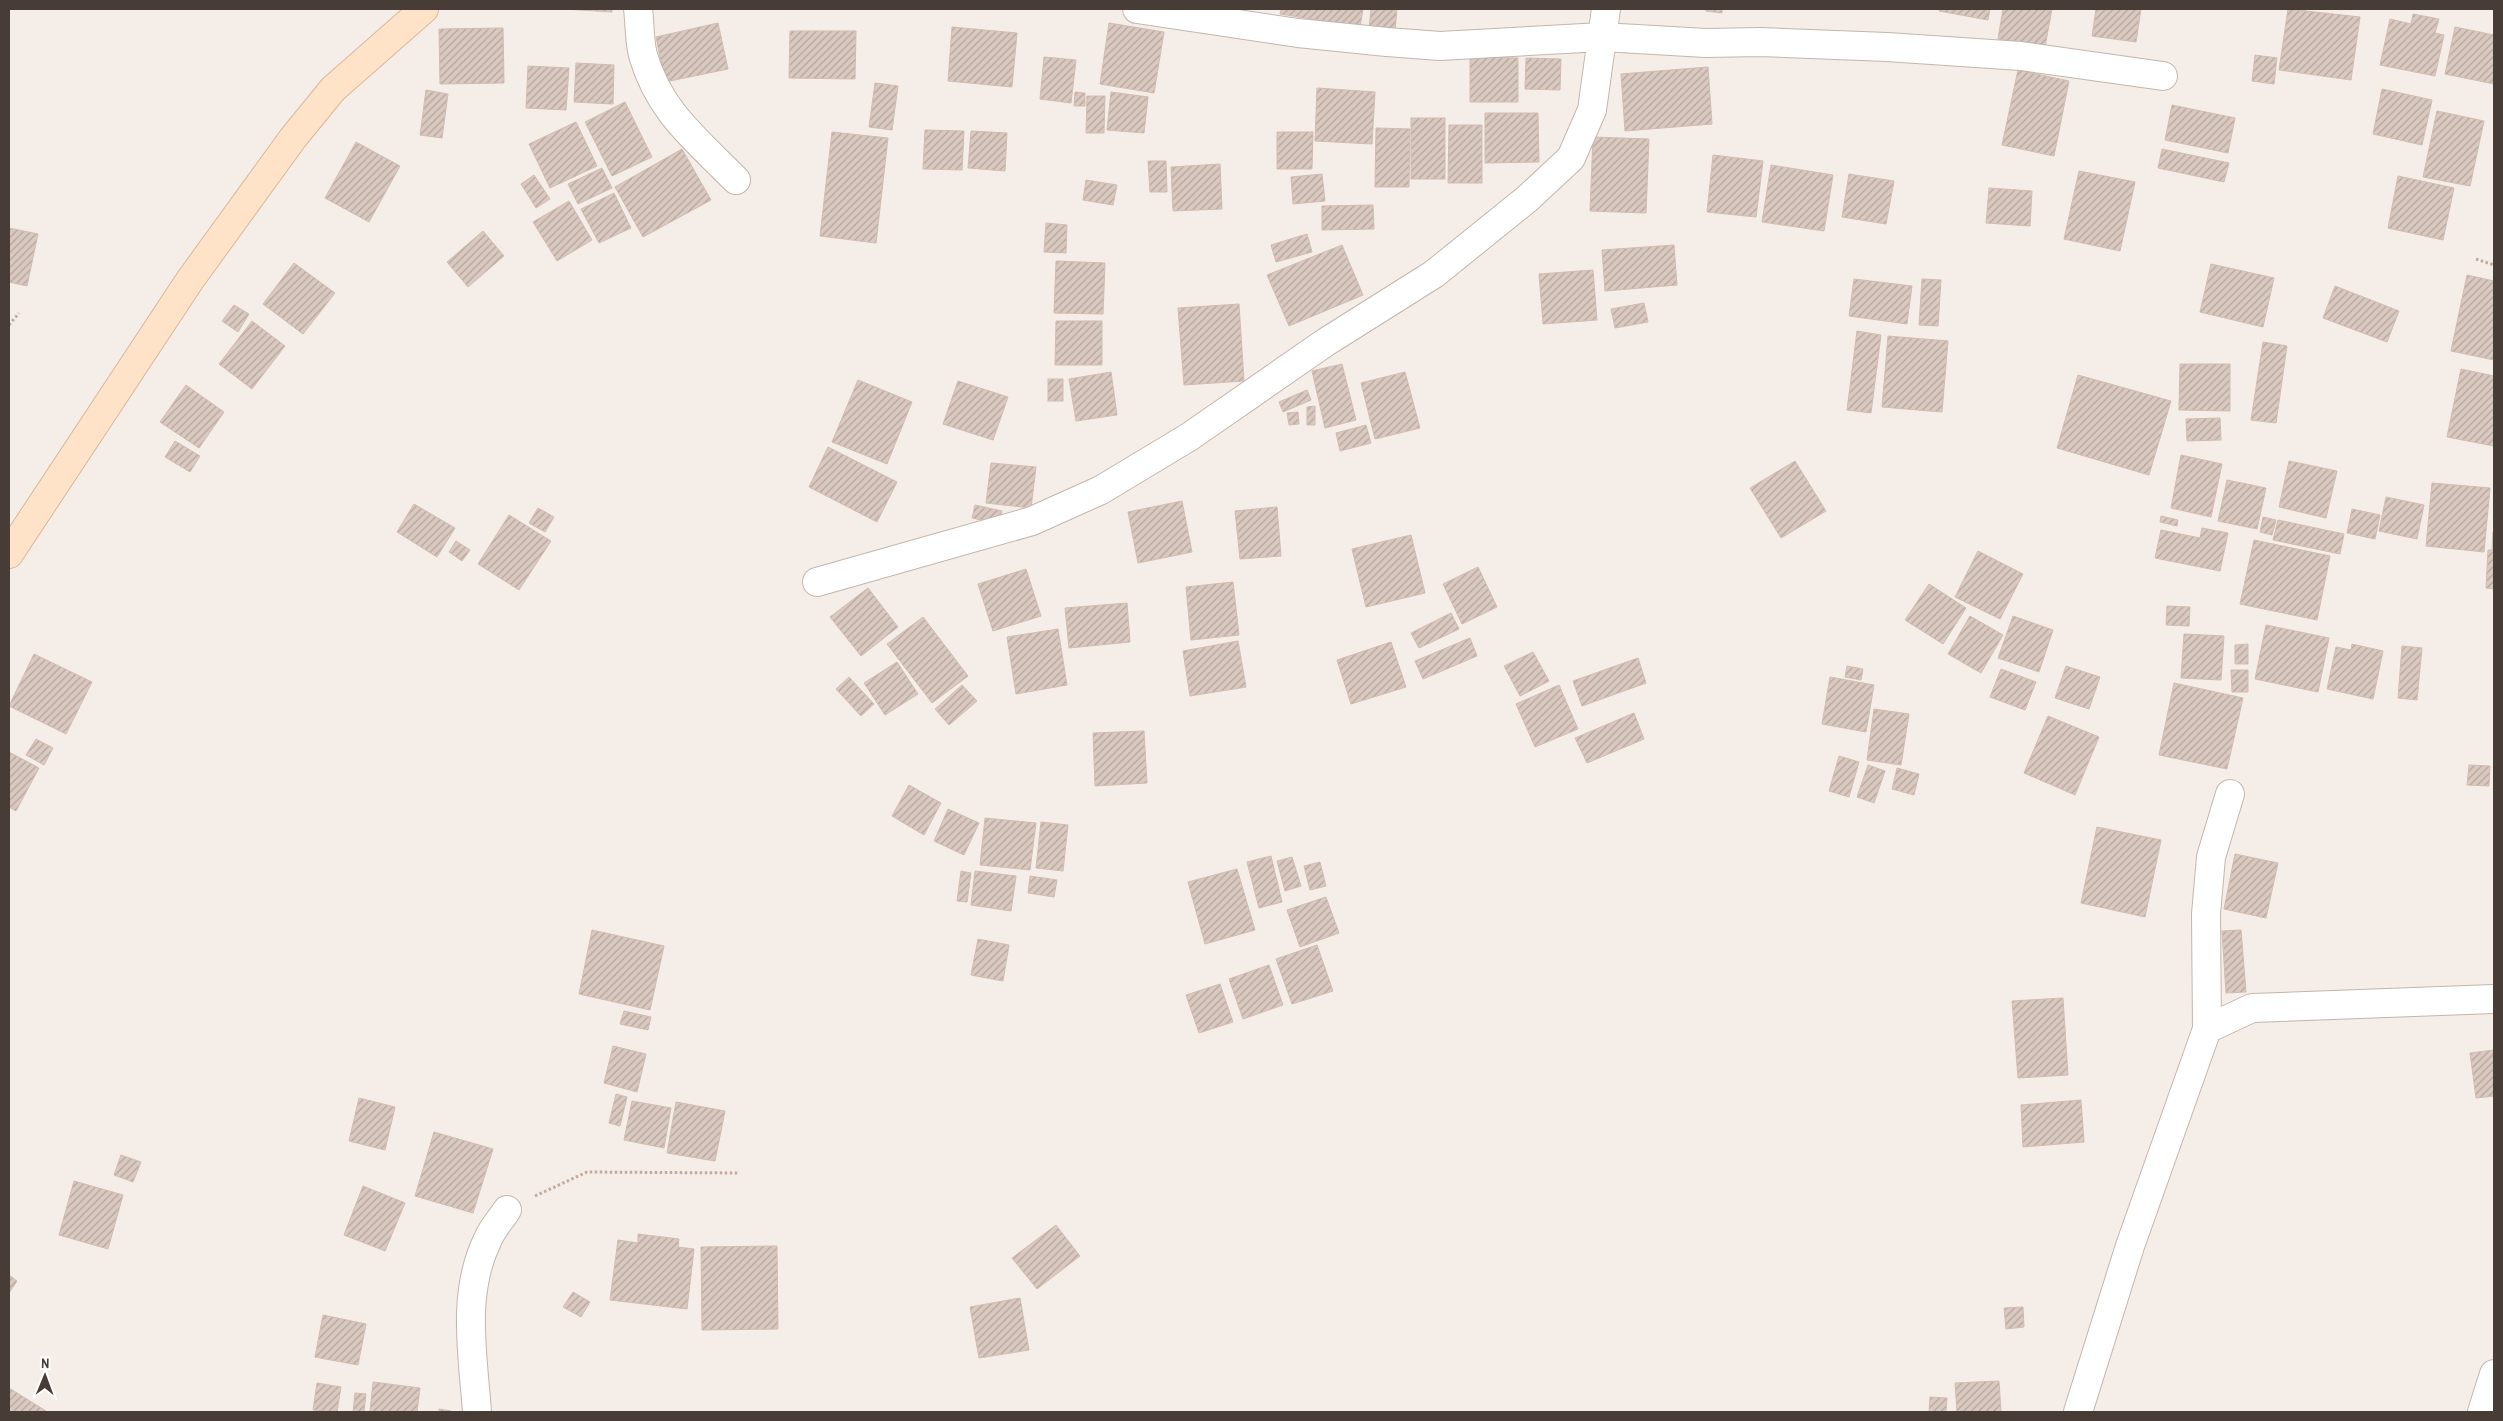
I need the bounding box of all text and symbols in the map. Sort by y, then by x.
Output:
north arrow [20,1351,70,1401]
text: N [41,1354,50,1372]

